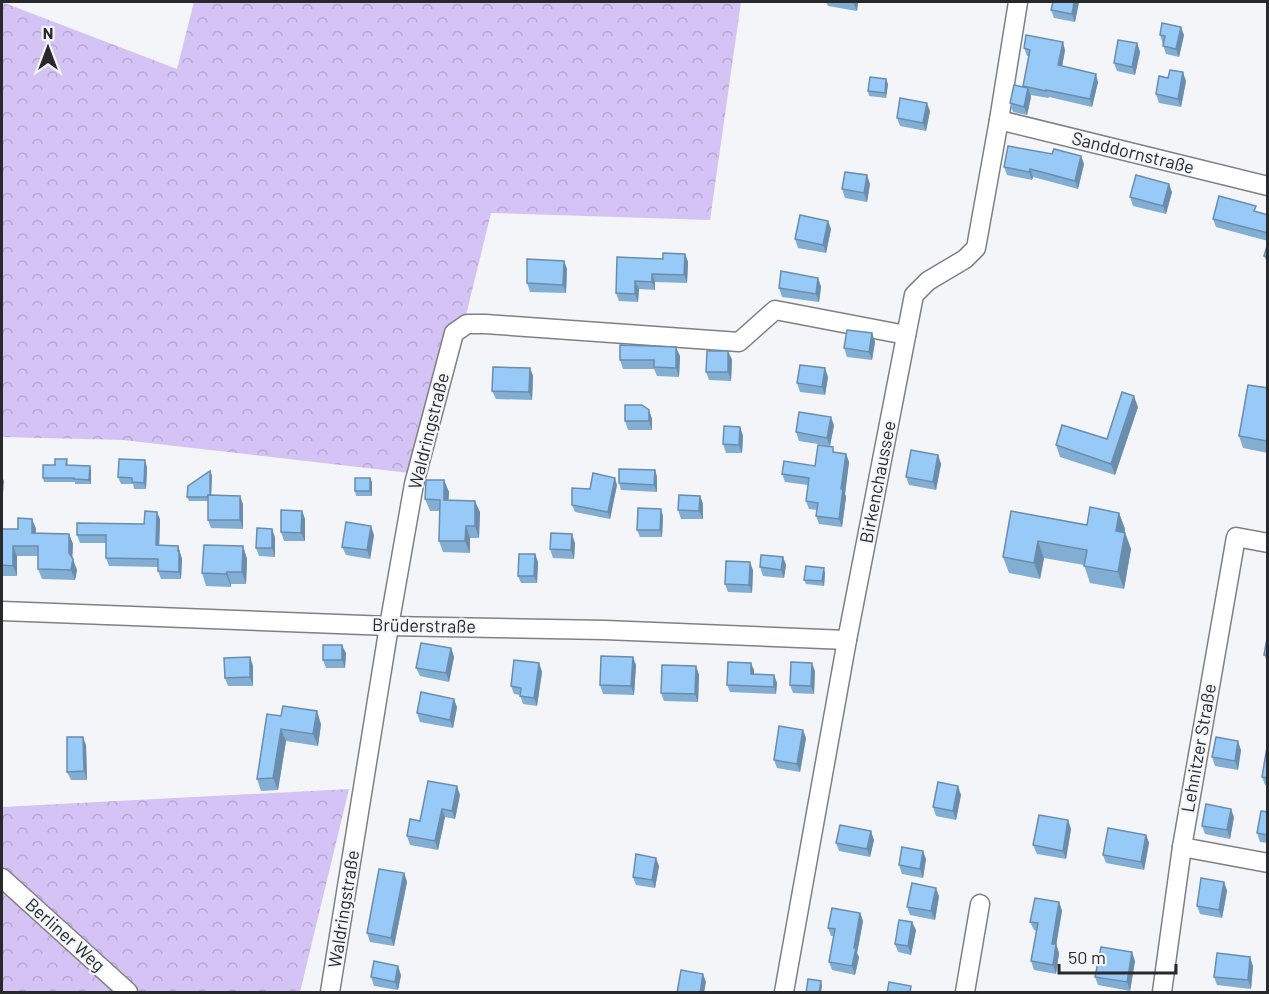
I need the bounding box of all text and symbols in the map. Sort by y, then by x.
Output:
north arrow [18,18,78,78]
text: N [43,23,53,42]
street label: Sanddornstraße [1070,126,1197,178]
street label: Waldringstraße [403,370,453,491]
street label: Birkenchaussee [854,419,900,545]
street label: Brüderstraße [372,613,476,637]
street label: Lehnitzer Straße [1176,682,1220,814]
street label: Waldringstraße [323,848,363,969]
street label: Berliner Weg [21,893,110,976]
scale bar [1059,937,1176,975]
text: 50 m [1068,946,1106,968]

